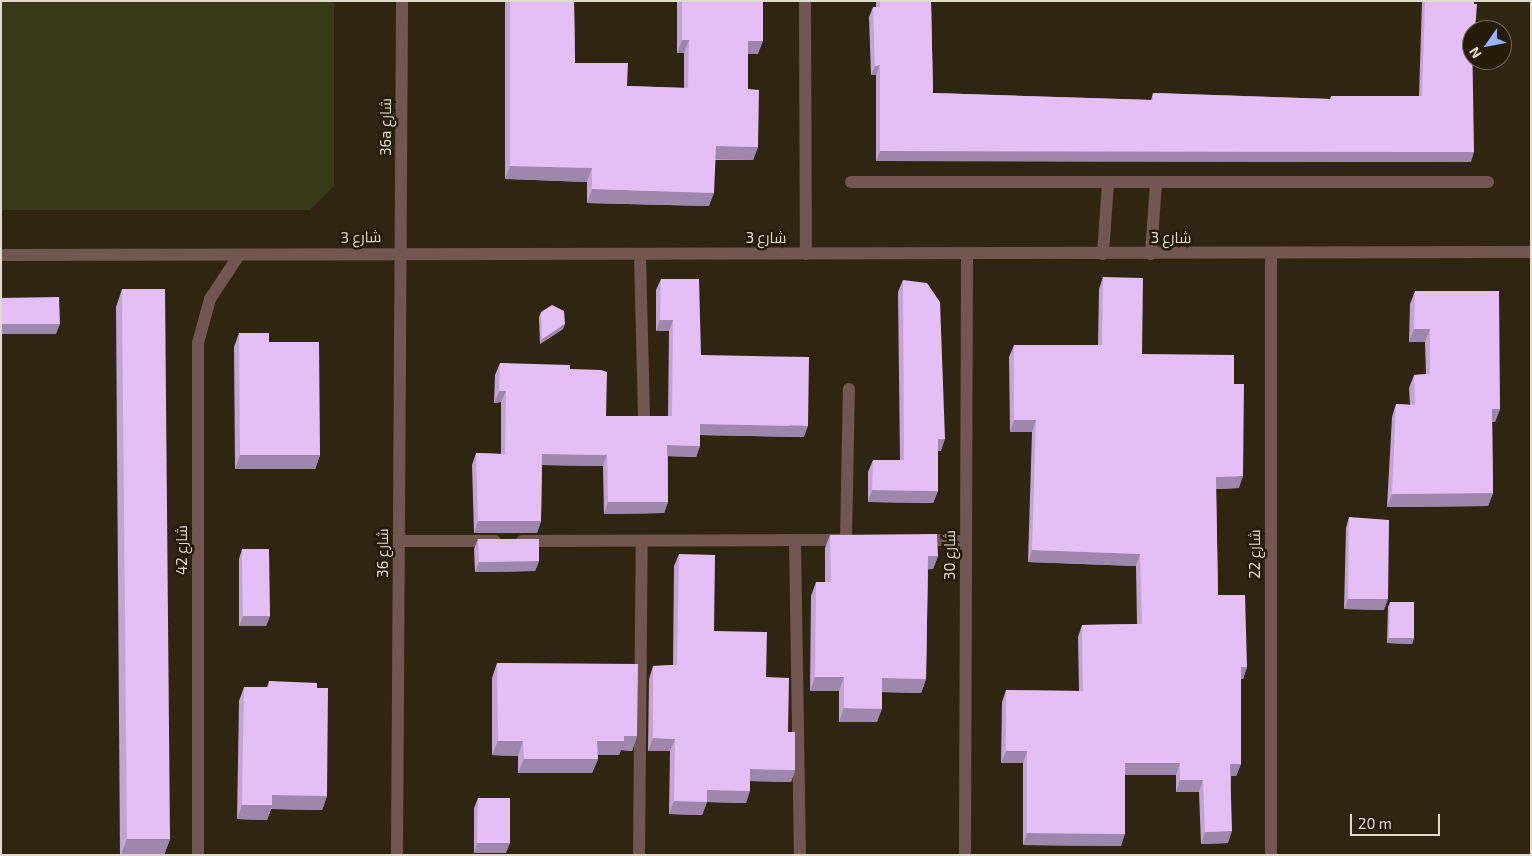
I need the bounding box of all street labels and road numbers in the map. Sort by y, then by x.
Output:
street label: 36a شارع [377,98,395,156]
street label: شارع 3 [340,228,382,246]
street label: شارع 3 [746,229,786,247]
street label: شارع 3 [1151,229,1191,247]
street label: شارع 42 [173,525,191,575]
street label: شارع 36 [374,528,392,578]
street label: شارع 22 [1246,529,1264,579]
street label: شارع 30 [941,530,959,580]

